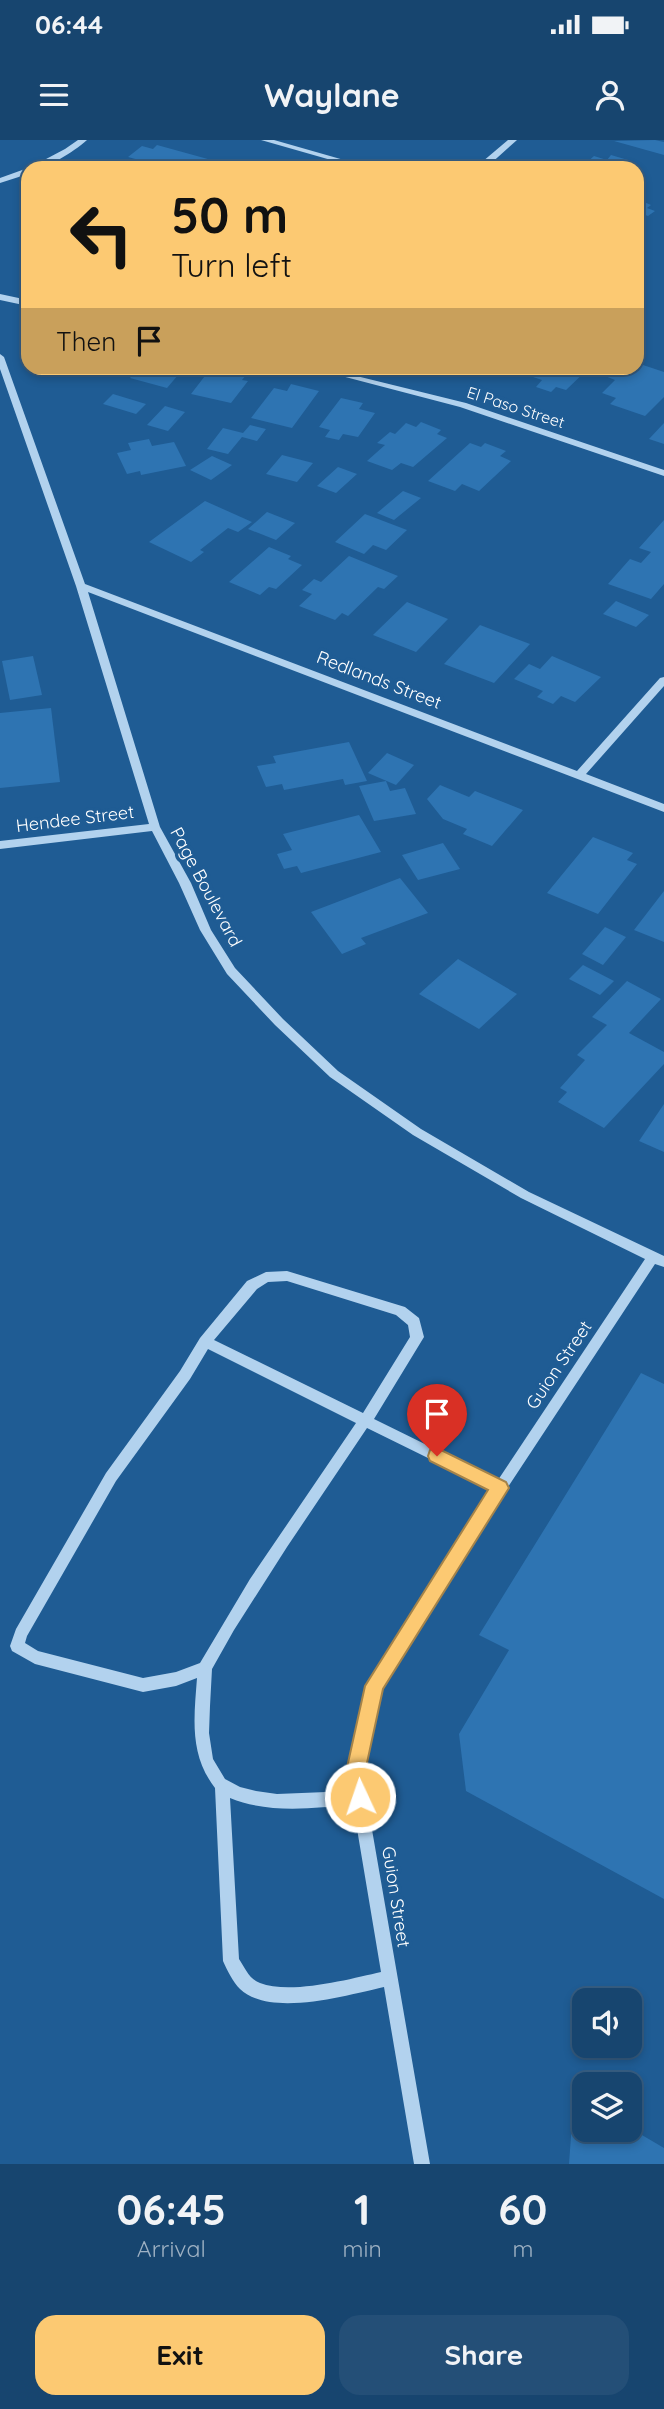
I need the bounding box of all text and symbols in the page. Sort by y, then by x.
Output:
text: 06:44 [35,8,103,41]
text: Waylane [264,75,400,115]
icon: menu [35,76,73,114]
icon: person [591,76,629,114]
text: 50 m [171,184,288,245]
icon: left [56,189,147,280]
text: Turn left [171,245,292,285]
icon: arrive [130,322,168,360]
text: Then [56,325,116,358]
street label: El Paso Street [465,382,567,432]
street label: Redlands Street [313,645,445,714]
street label: Hendee Street [15,800,135,837]
street label: Page Boulevard [165,823,248,951]
street label: Guion Street [521,1316,597,1413]
pin [407,1384,467,1456]
icon: arrive [418,1395,456,1433]
position arrow [323,1760,397,1834]
street label: Guion Street [377,1845,416,1949]
map controls [572,1988,642,2142]
button: sound [572,1988,642,2058]
button: layers [572,2072,642,2142]
text: 06:45 [117,2183,226,2236]
text: 1 [354,2183,370,2236]
text: 60 [498,2183,547,2236]
text: Arrival [137,2234,206,2263]
text: min [343,2234,382,2263]
text: m [512,2234,533,2263]
button: Exit [35,2315,325,2395]
button: Share [339,2315,629,2395]

